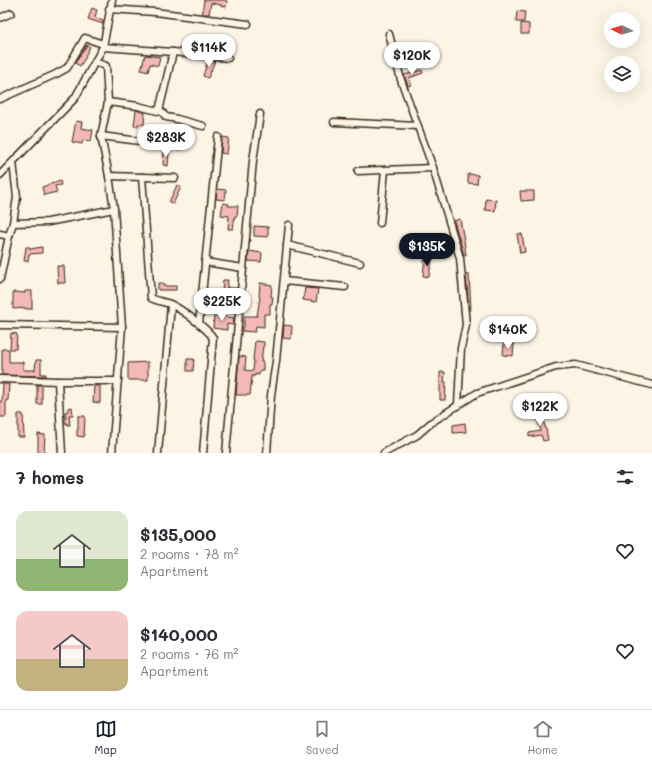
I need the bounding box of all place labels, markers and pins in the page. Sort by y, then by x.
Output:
pin: $114K [181,34,237,68]
pin: $120K [384,42,440,76]
pin: $283K [138,124,194,158]
pin: $135K [399,233,455,267]
pin: $225K [194,288,250,322]
pin: $140K [480,316,536,350]
pin: $122K [512,393,568,427]

